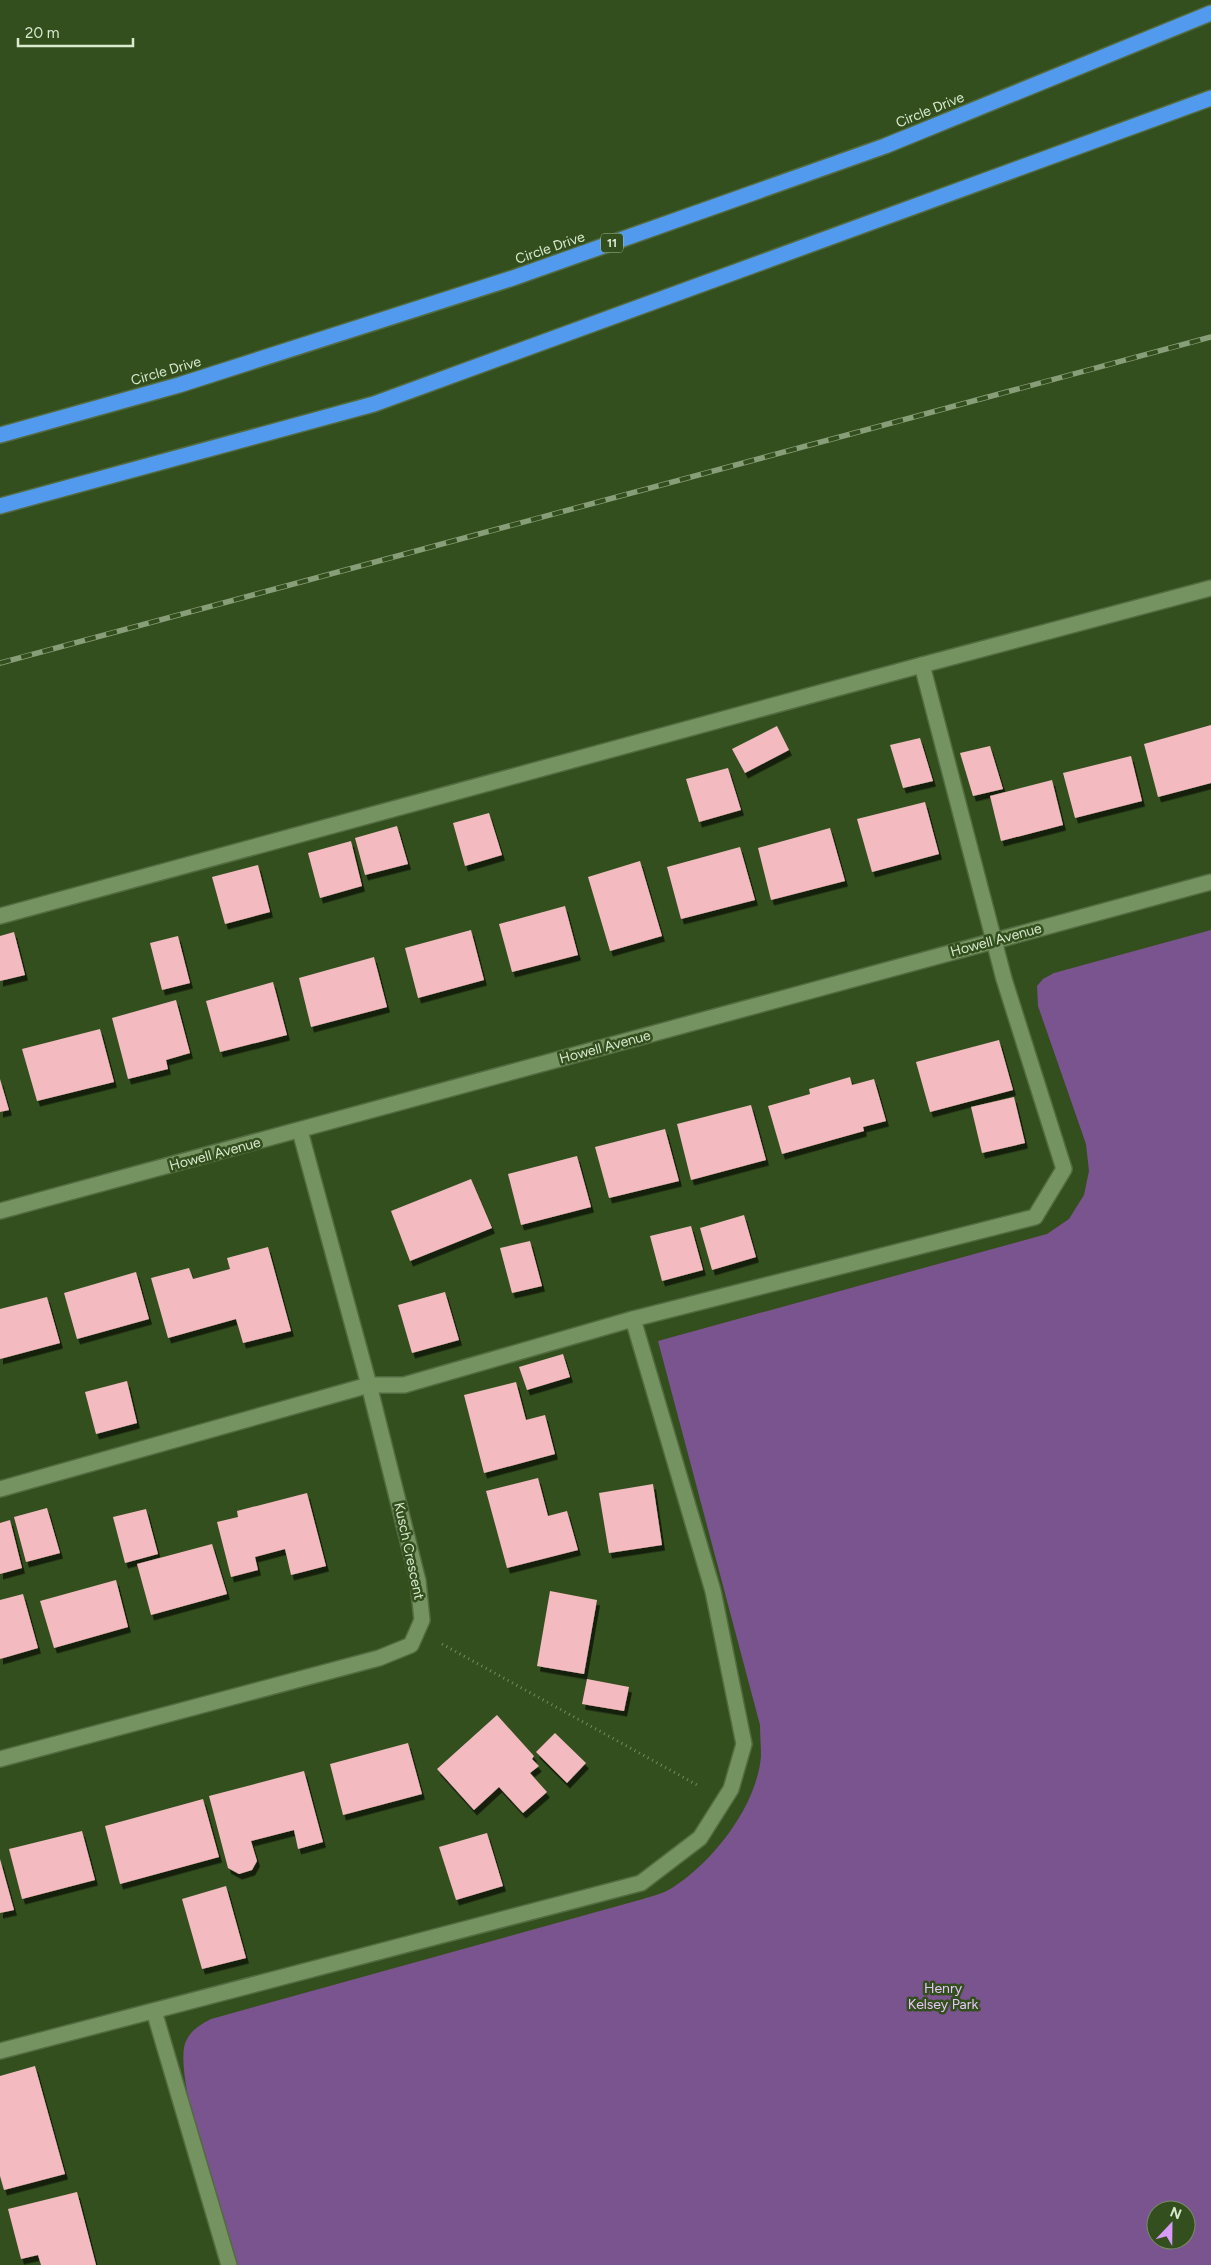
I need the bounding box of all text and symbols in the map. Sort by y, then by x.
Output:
scale bar [18,15,132,47]
text: 20 m [25,24,59,42]
street label: Circle Drive [893,88,967,131]
street label: Circle Drive [513,228,587,268]
road number: 11 [601,234,623,252]
street label: Circle Drive [129,353,203,389]
street label: Howell Avenue [948,920,1044,960]
street label: Howell Avenue [557,1027,653,1067]
street label: Howell Avenue [167,1134,263,1174]
street label: Kusch Crescent [390,1501,428,1601]
park label: Henry Kelsey Park [908,1980,978,2013]
north arrow [1146,2200,1196,2250]
text: N [1167,2204,1184,2223]

